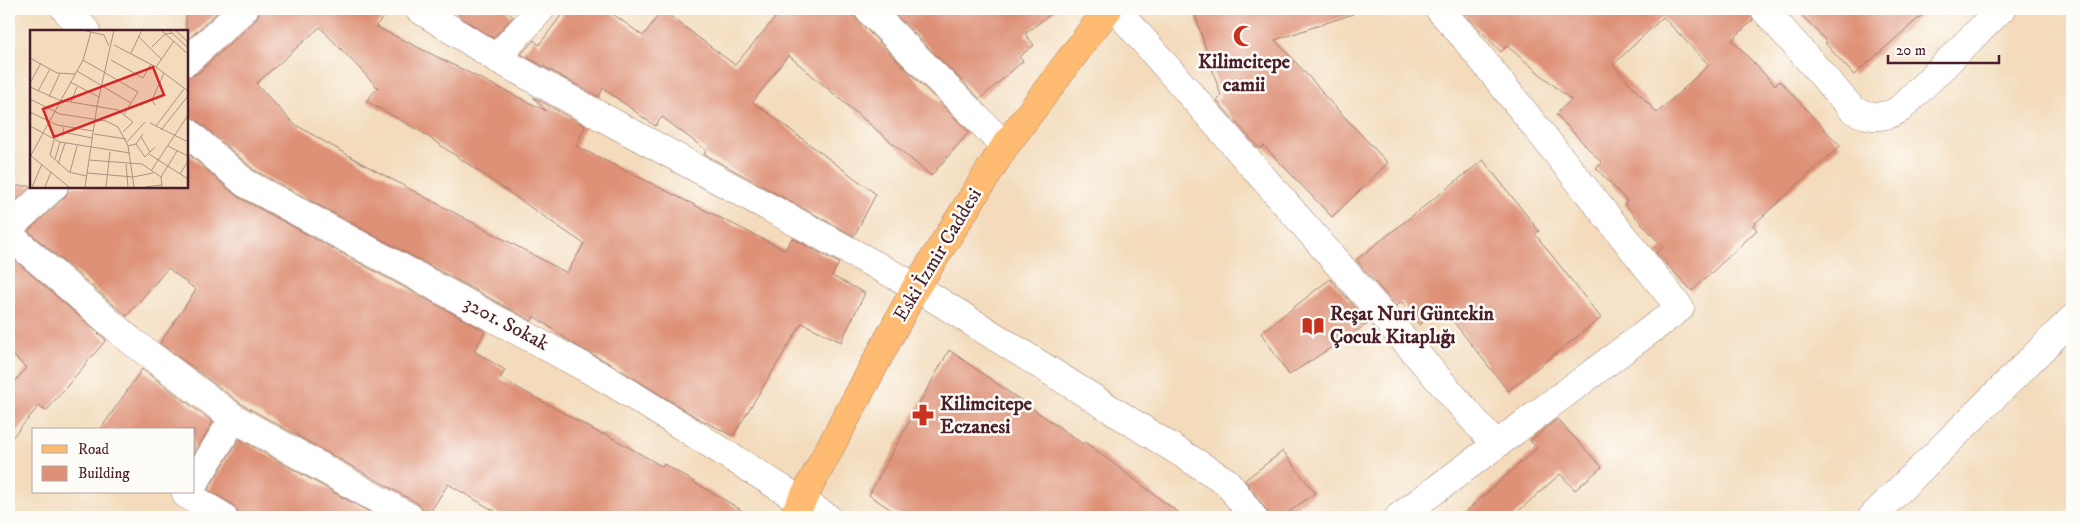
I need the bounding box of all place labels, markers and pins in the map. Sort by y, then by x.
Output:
mosque icon: Kilimcitepe camii [1231,23,1257,49]
place label: Kilimcitepe camii [1198,50,1291,98]
place label: Reşat Nuri Güntekin Çocuk Kitaplığı [1330,302,1495,350]
library icon: Reşat Nuri Güntekin Çocuk Kitaplığı [1300,313,1326,339]
place label: Kilimcitepe Eczanesi [940,392,1033,440]
pharmacy icon: Kilimcitepe Eczanesi [910,402,936,428]

